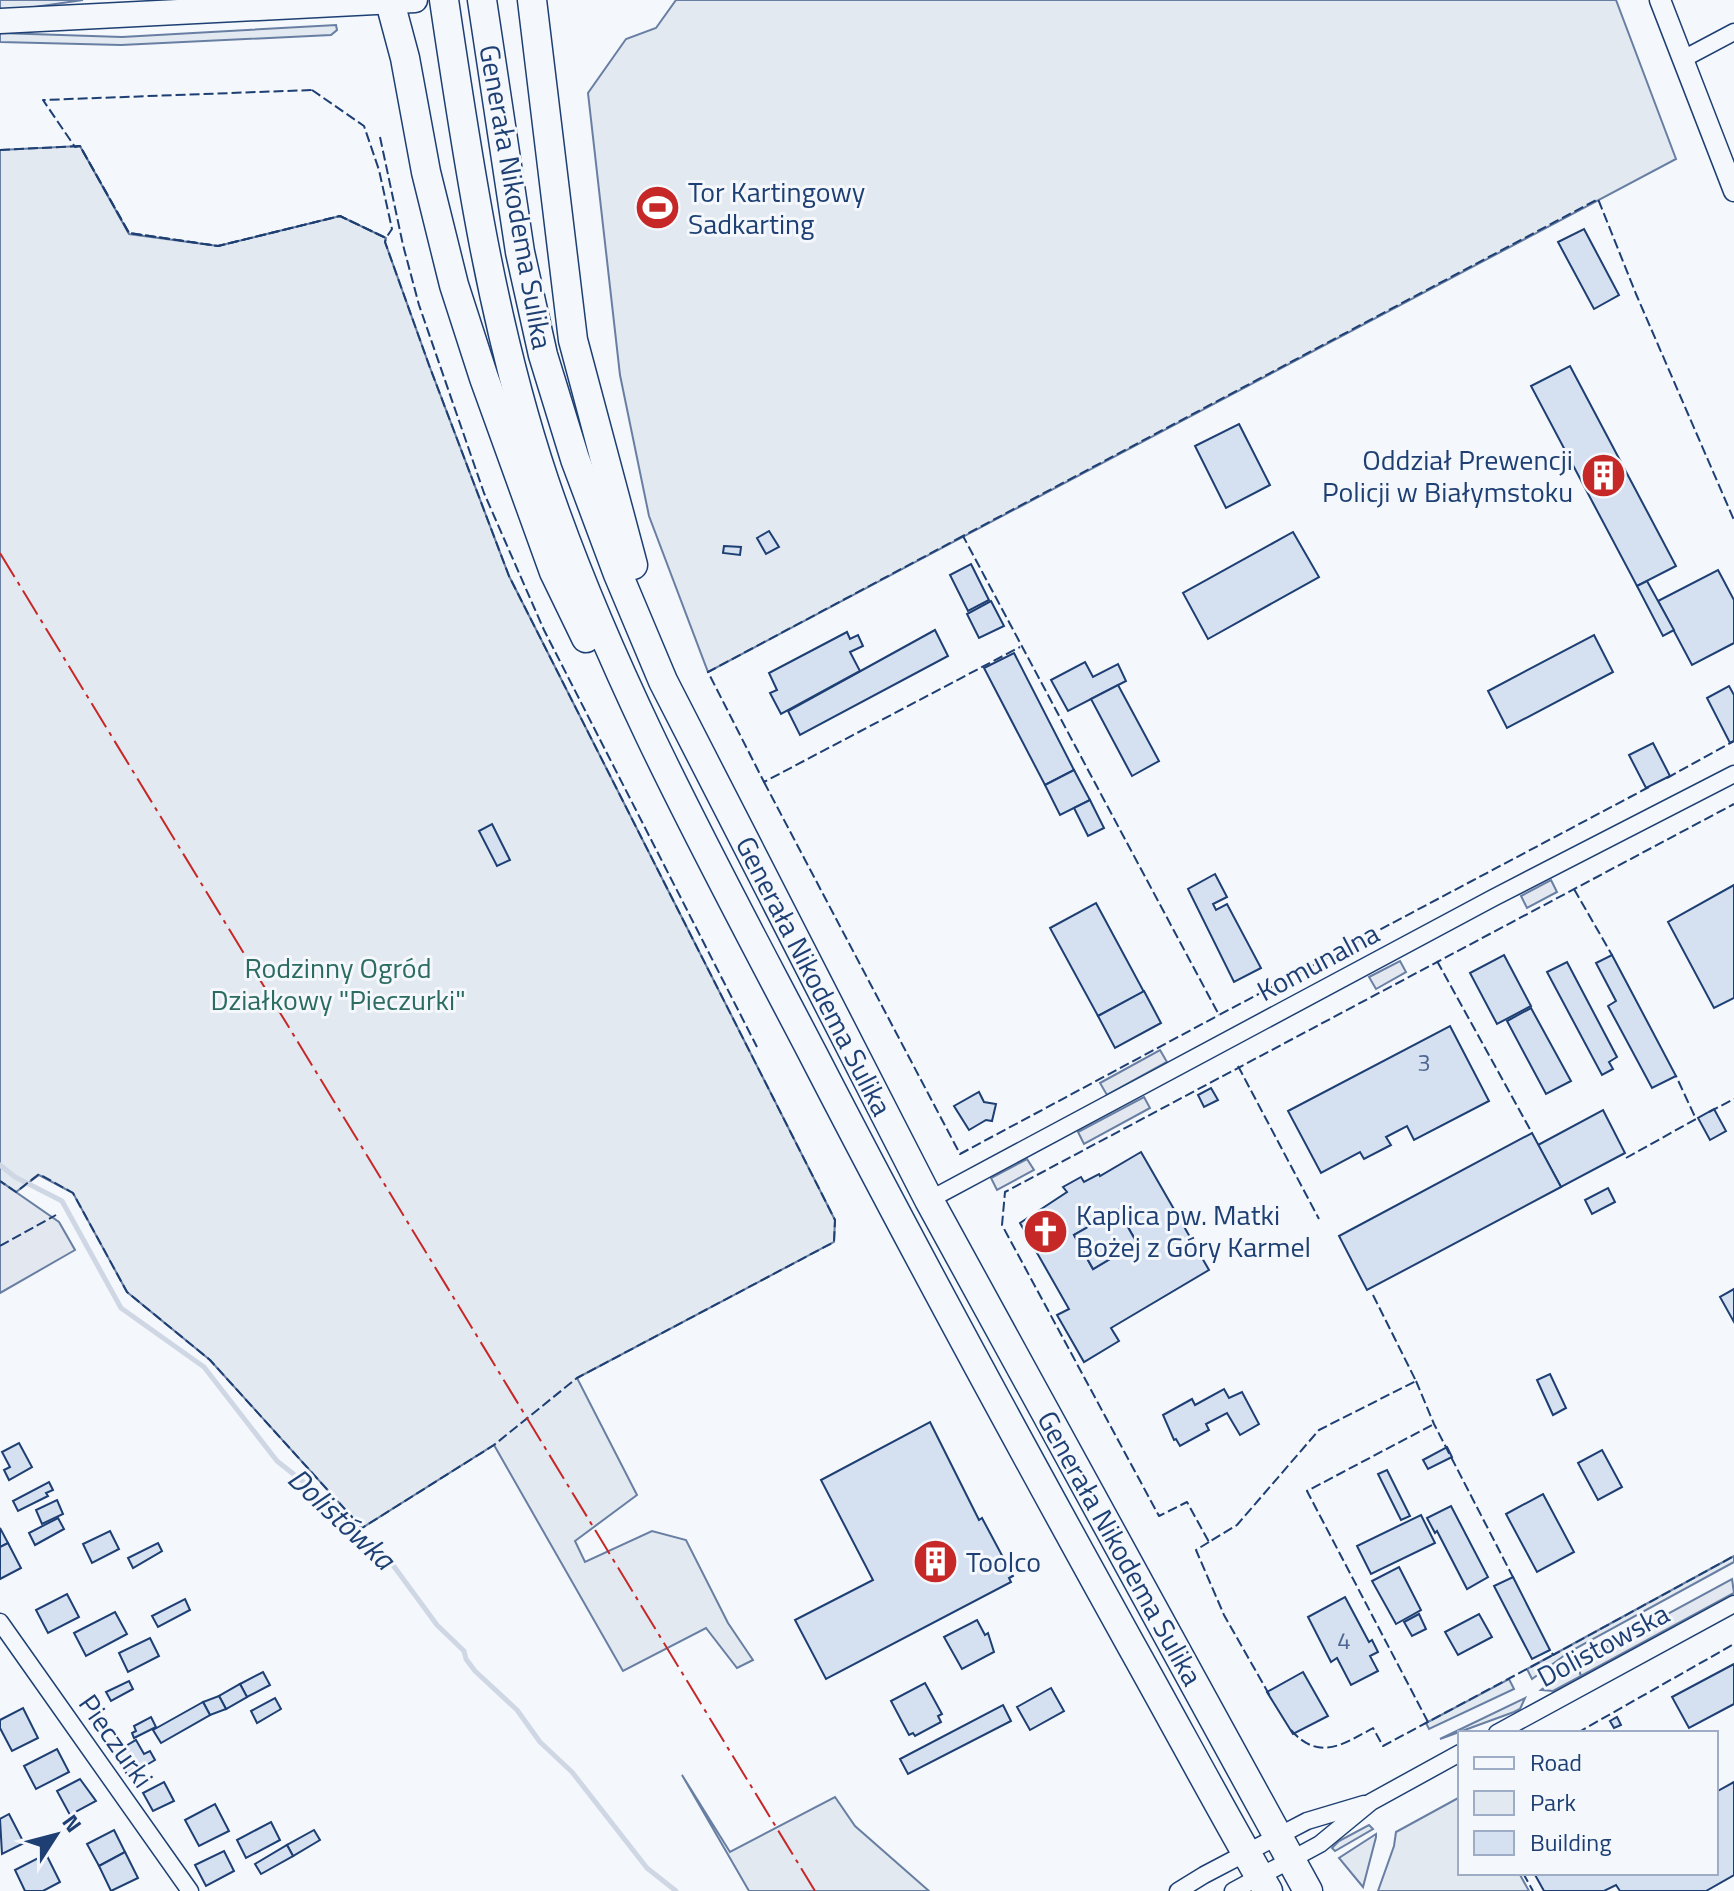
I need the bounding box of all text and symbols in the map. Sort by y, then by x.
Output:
street label: Generała Nikodema Sulika [469,41,564,353]
place label: Tor Kartingowy Sadkarting [688,170,865,245]
sports icon: Tor Kartingowy Sadkarting [633,184,681,232]
place label: Oddział Prewencji Policji w Białymstoku [1322,438,1573,513]
building icon: Oddział Prewencji Policji w Białymstoku [1580,452,1628,500]
street label: Generała Nikodema Sulika [725,829,904,1123]
street label: Komunalna [1249,911,1387,1012]
park label: Rodzinny Ogród Działkowy "Pieczurki" [210,946,466,1021]
house number: 3 [1417,1044,1431,1080]
place label: Kaplica pw. Matki Bożej z Góry Karmel [1076,1193,1311,1268]
church icon: Kaplica pw. Matki Bożej z Góry Karmel [1021,1207,1069,1255]
street label: Generała Nikodema Sulika [1027,1402,1214,1693]
water label: Dolistówka [278,1456,407,1582]
building icon: Toolco [911,1538,959,1586]
place label: Toolco [966,1540,1041,1583]
street label: Dolistowska [1529,1592,1677,1697]
house number: 4 [1337,1622,1351,1658]
street label: Pieczurki [68,1685,164,1796]
legend [1458,1731,1718,1875]
text: Road [1530,1744,1582,1780]
text: Park [1530,1784,1576,1820]
north arrow [16,1795,96,1875]
text: N [54,1807,90,1839]
text: Building [1530,1824,1612,1860]

